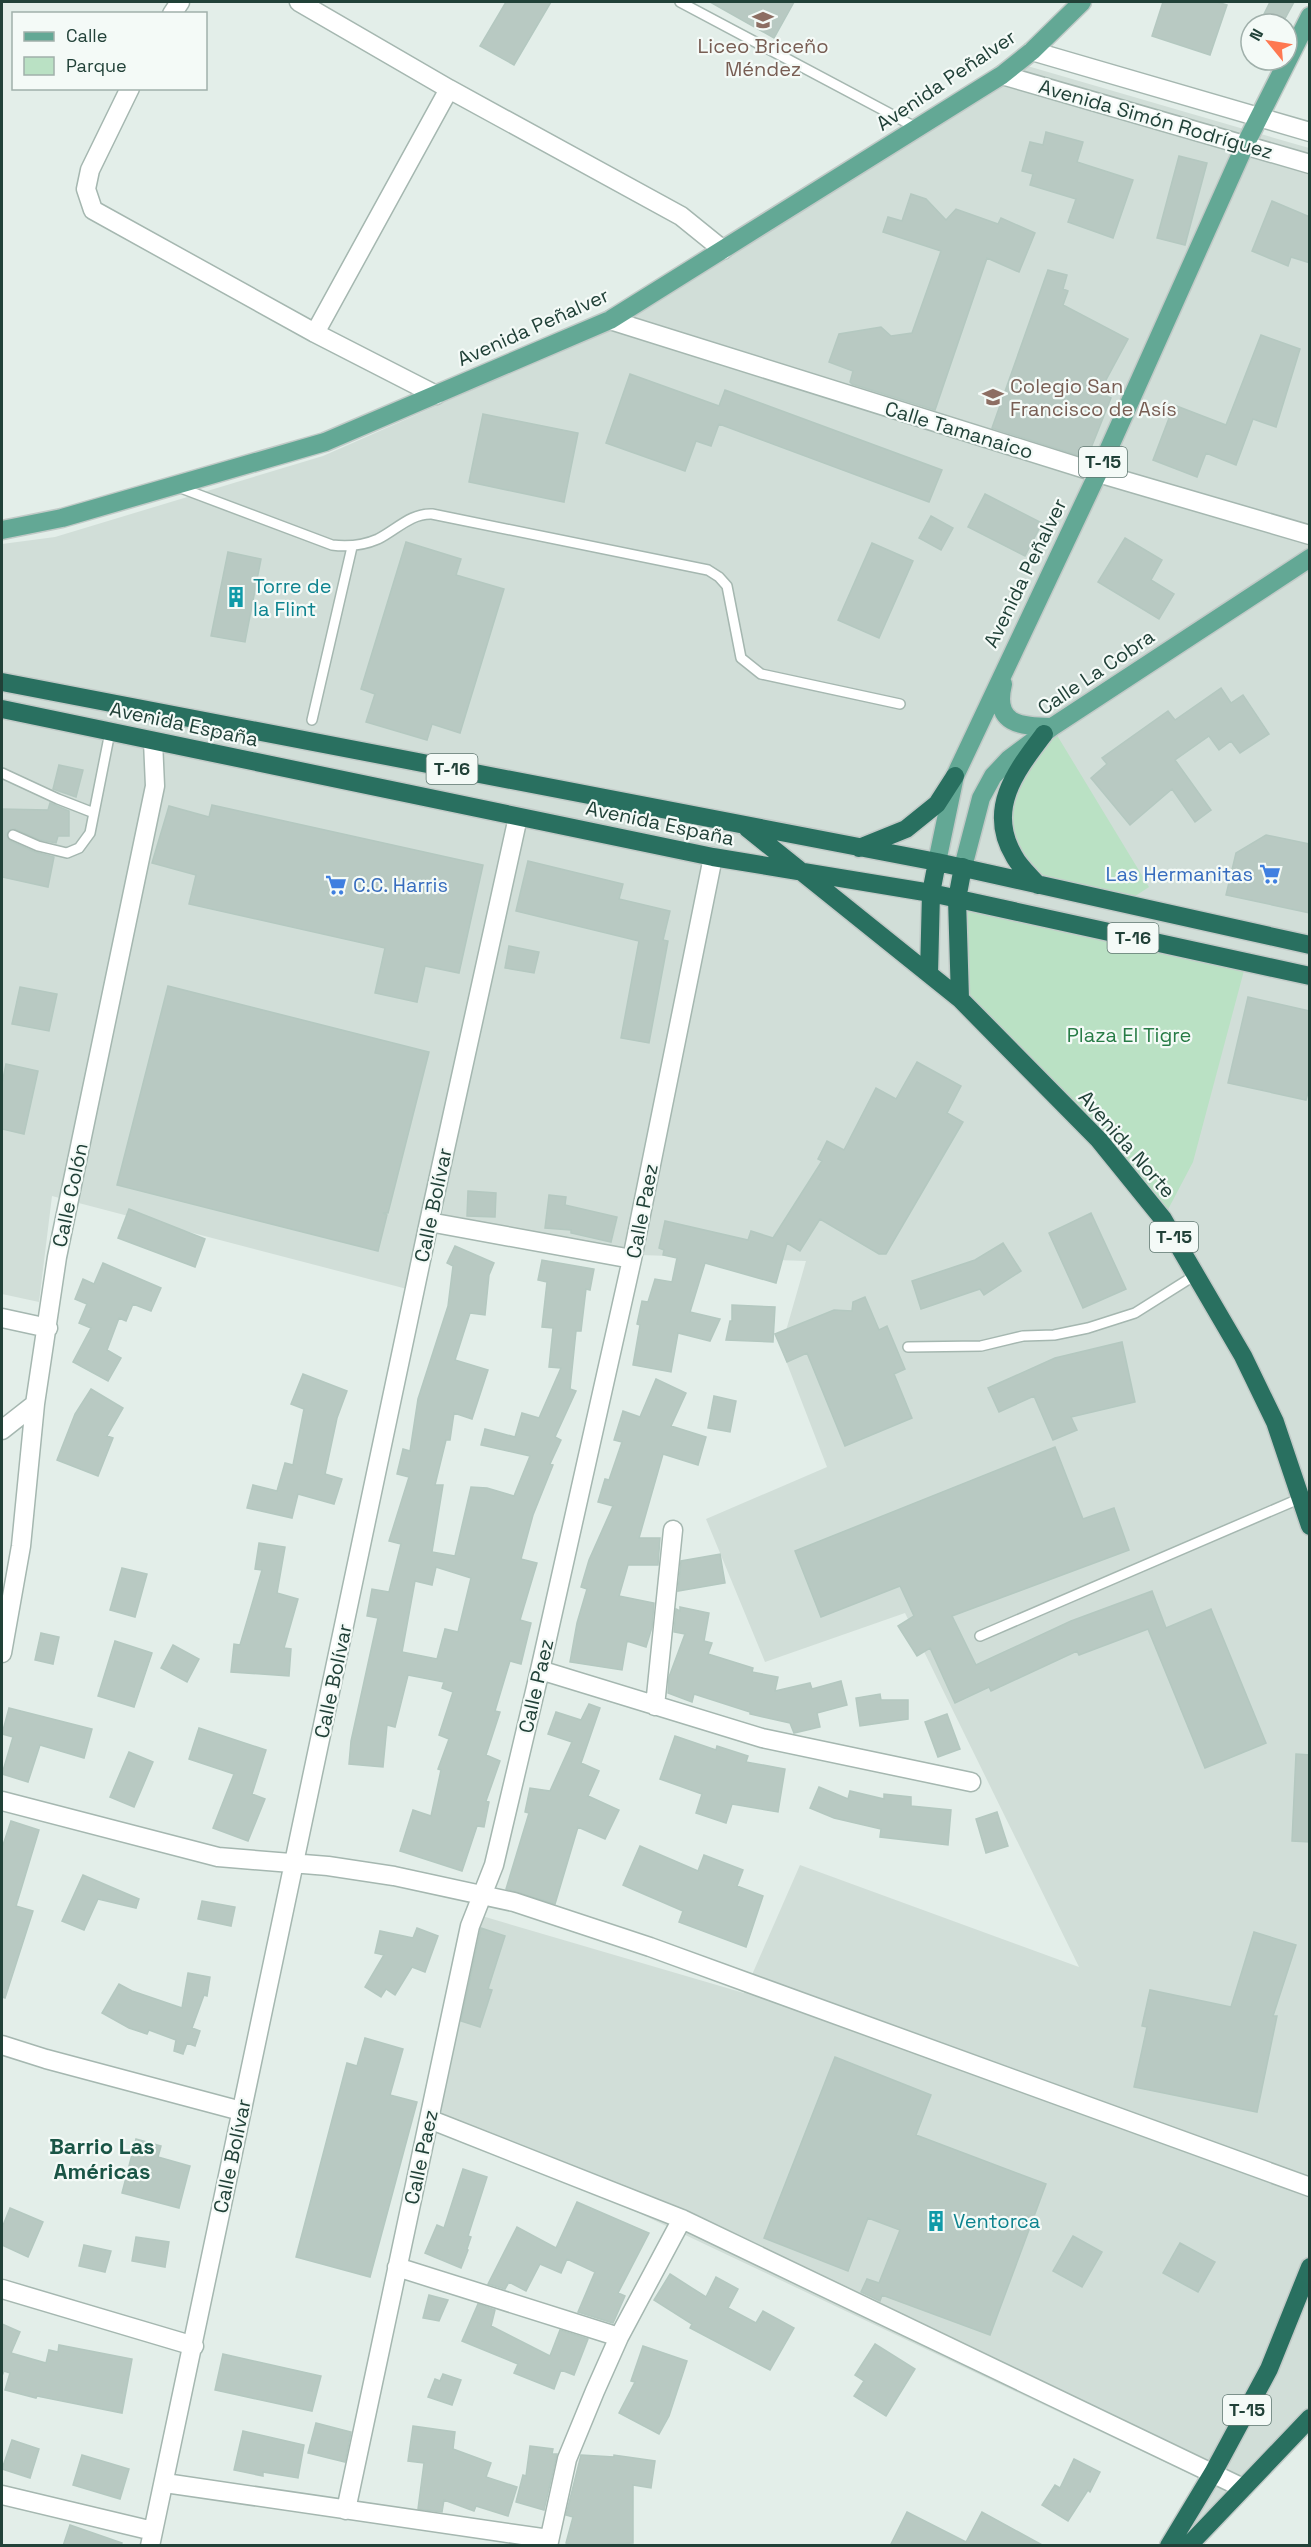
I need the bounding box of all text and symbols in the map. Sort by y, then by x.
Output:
school or university icon: Liceo Briceño Méndez [751,8,775,32]
legend [12,12,207,90]
north arrow [1239,12,1299,72]
text: Calle [66,24,107,47]
street label: Avenida Peñalver [871,24,1021,136]
text: N [1245,25,1268,45]
place label: Liceo Briceño Méndez [697,33,829,82]
text: Parque [66,54,127,77]
street label: Avenida Simón Rodríguez [1036,73,1276,165]
street label: Avenida Peñalver [453,282,613,372]
place label: Colegio San Francisco de Asís [1010,373,1177,422]
school or university icon: Colegio San Francisco de Asís [981,385,1005,409]
street label: Calle Tamanaico [882,395,1036,465]
road number: T-15 [1079,447,1127,477]
street label: Avenida Peñalver [978,494,1072,652]
place label: Torre de la Flint [253,573,332,622]
building icon: Torre de la Flint [224,585,248,609]
street label: Calle La Cobra [1033,623,1159,721]
street label: Avenida España [107,696,261,752]
road number: T-16 [426,754,478,784]
street label: Avenida España [583,795,737,851]
place label: Las Hermanitas [1106,861,1253,887]
supermarket icon: Las Hermanitas [1258,862,1282,886]
place label: C.C. Harris [353,872,448,898]
supermarket icon: C.C. Harris [324,873,348,897]
road number: T-16 [1108,923,1158,953]
park label: Plaza El Tigre [1067,1022,1191,1048]
street label: Avenida Norte [1073,1085,1181,1203]
street label: Calle Colón [46,1141,94,1249]
street label: Calle Bolívar [408,1146,458,1264]
street label: Calle Paez [620,1161,664,1261]
road number: T-15 [1150,1222,1198,1252]
street label: Calle Bolívar [308,1622,358,1740]
street label: Calle Paez [513,1636,559,1736]
street label: Calle Bolívar [207,2097,257,2215]
street label: Calle Paez [398,2107,444,2207]
district label: Barrio Las Américas [49,2132,155,2185]
place label: Ventorca [953,2208,1040,2234]
building icon: Ventorca [924,2209,948,2233]
road number: T-15 [1223,2395,1271,2425]

